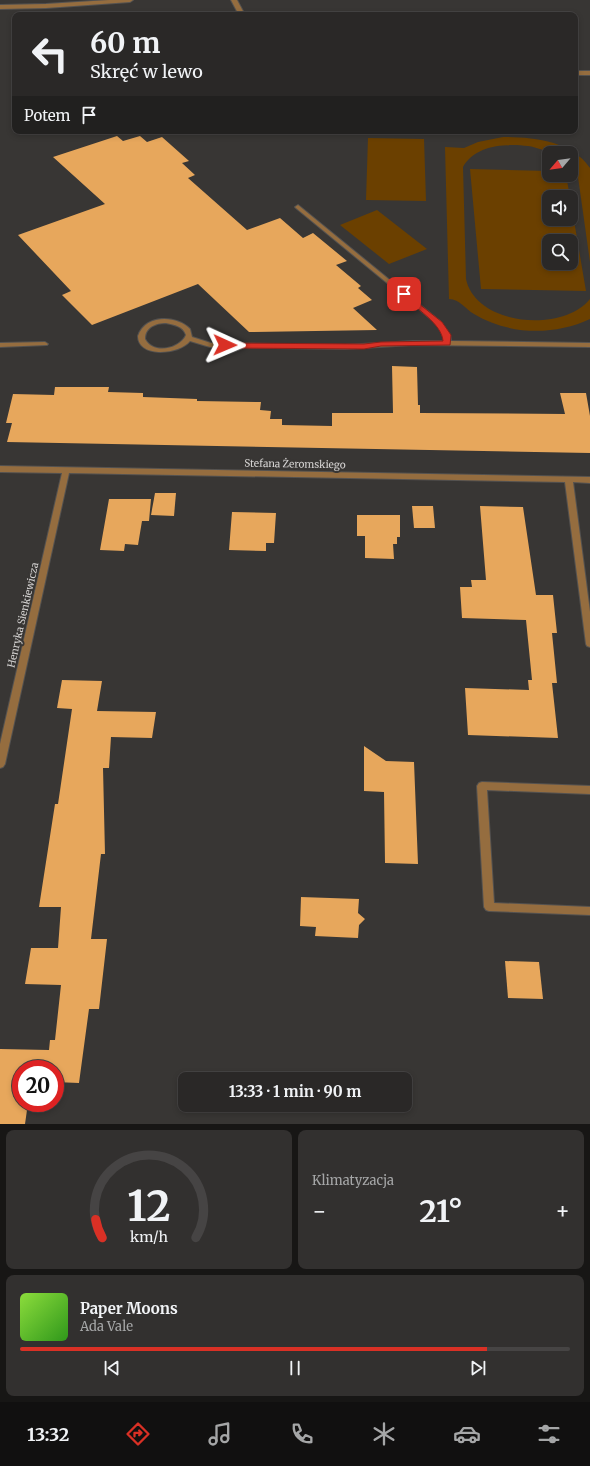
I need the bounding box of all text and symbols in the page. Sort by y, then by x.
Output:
text: 60 m [90,25,160,61]
icon: left [24,28,76,80]
text: Skręć w lewo [90,60,203,83]
icon: arrive [78,104,100,126]
text: Potem [24,106,70,125]
north arrow [542,146,578,182]
map controls [542,146,578,270]
button: sound [542,190,578,226]
button: search [542,234,578,270]
pin [387,277,421,311]
icon: arrive [393,283,415,305]
position arrow [204,324,246,366]
street label: Stefana Żeromskiego [244,456,346,471]
street label: Henryka Sienkiewicza [5,560,42,669]
speed limit sign: 20 [12,1060,64,1112]
text: 13:33 · 1 min · 90 m [229,1082,361,1101]
text: Klimatyzacja [312,1172,394,1189]
text: 12 [127,1179,171,1231]
text: 21° [419,1192,463,1230]
text: − [312,1197,327,1225]
text: + [555,1197,570,1225]
text: km/h [130,1227,168,1245]
text: Paper Moons [80,1299,178,1318]
text: Ada Vale [80,1318,133,1335]
icon: previous [101,1357,123,1379]
icon: pause [284,1357,306,1379]
icon: next [467,1357,489,1379]
icon: directions [124,1420,152,1448]
icon: music [206,1420,234,1448]
icon: phone [288,1420,316,1448]
icon: climate [370,1420,398,1448]
icon: car [453,1420,481,1448]
icon: filters [535,1420,563,1448]
text: 13:32 [27,1423,69,1446]

